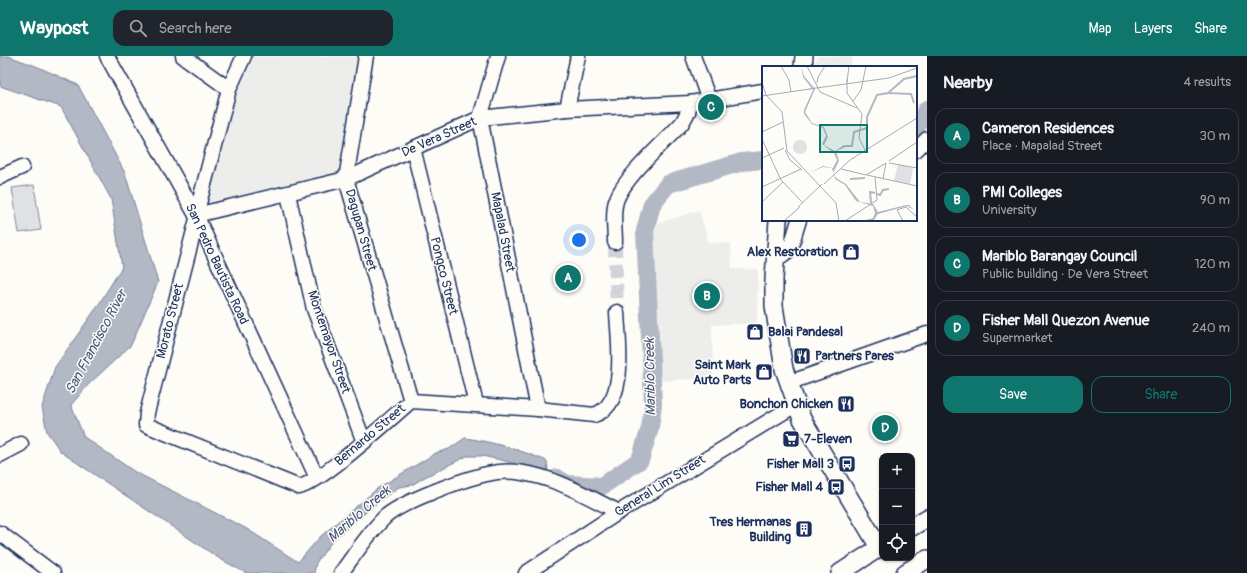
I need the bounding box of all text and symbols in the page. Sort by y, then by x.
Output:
search box [113,10,393,46]
text: Waypost [20,16,89,40]
icon: search [127,17,149,39]
text: Search here [159,19,232,38]
text: Map [1089,20,1112,37]
text: Layers [1134,20,1172,37]
text: Share [1194,20,1227,37]
inset map [762,66,917,221]
text: Nearby [943,72,992,93]
text: 4 results [1184,74,1231,90]
pin: C [698,92,724,122]
street label: De Vera Street [399,113,480,161]
text: Cameron Residences [982,119,1114,138]
text: A [953,128,961,144]
text: 30 m [1200,128,1230,144]
text: Place · Mapalad Street [982,138,1102,154]
text: PMI Colleges [982,183,1062,202]
street label: Dagupan Street [342,187,381,274]
street label: Mapalad Street [487,191,519,274]
text: B [953,192,961,208]
text: 90 m [1200,192,1230,208]
street label: San Pedro Bautista Road [182,201,252,327]
text: University [982,202,1036,218]
your location [569,230,589,250]
street label: Pongco Street [427,235,462,317]
shop icon: Alex Restoration [841,242,861,262]
place label: Alex Restoration [747,244,839,260]
text: Mariblo Barangay Council [982,247,1137,266]
text: C [953,256,961,272]
text: 120 m [1194,256,1230,272]
pin: A [555,263,581,293]
text: Public building · De Vera Street [982,266,1148,282]
street label: Morato Street [153,281,187,360]
pin: B [694,281,720,311]
water label: San Francisco River [61,285,132,397]
street label: Montemayor Street [304,288,354,396]
text: Fisher Mall Quezon Avenue [982,311,1149,330]
text: D [953,320,961,336]
text: 240 m [1192,320,1230,336]
shop icon: Balai Pandesal [745,322,765,342]
place label: Balai Pandesal [768,324,843,340]
text: Supermarket [982,330,1053,346]
water label: Mariblo Creek [641,337,659,416]
restaurant icon: Partners Pares [792,346,812,366]
place label: Partners Pares [815,348,894,364]
place label: Saint Mark Auto Parts [693,357,752,388]
shop icon: Saint Mark Auto Parts [754,362,774,382]
button: Save [943,376,1083,413]
button: Share [1091,376,1231,413]
restaurant icon: Bonchon Chicken [836,394,856,414]
place label: Bonchon Chicken [740,396,834,412]
street label: Bernardo Street [331,400,409,469]
pin: D [872,413,898,443]
supermarket icon: 7-Eleven [781,429,801,449]
place label: 7-Eleven [804,431,853,447]
street label: General Lim Street [612,451,709,520]
map controls [879,453,915,561]
button: + [879,453,915,489]
bus stop icon: Fisher Mall 3 [837,454,857,474]
place label: Fisher Mall 3 [766,456,834,472]
bus stop icon: Fisher Mall 4 [826,477,846,497]
place label: Fisher Mall 4 [755,479,823,495]
water label: Mariblo Creek [324,481,395,546]
button: − [879,489,915,525]
place label: Tres Hermanas Building [709,514,791,545]
building icon: Tres Hermanas Building [794,519,814,539]
button: locate [879,525,915,561]

